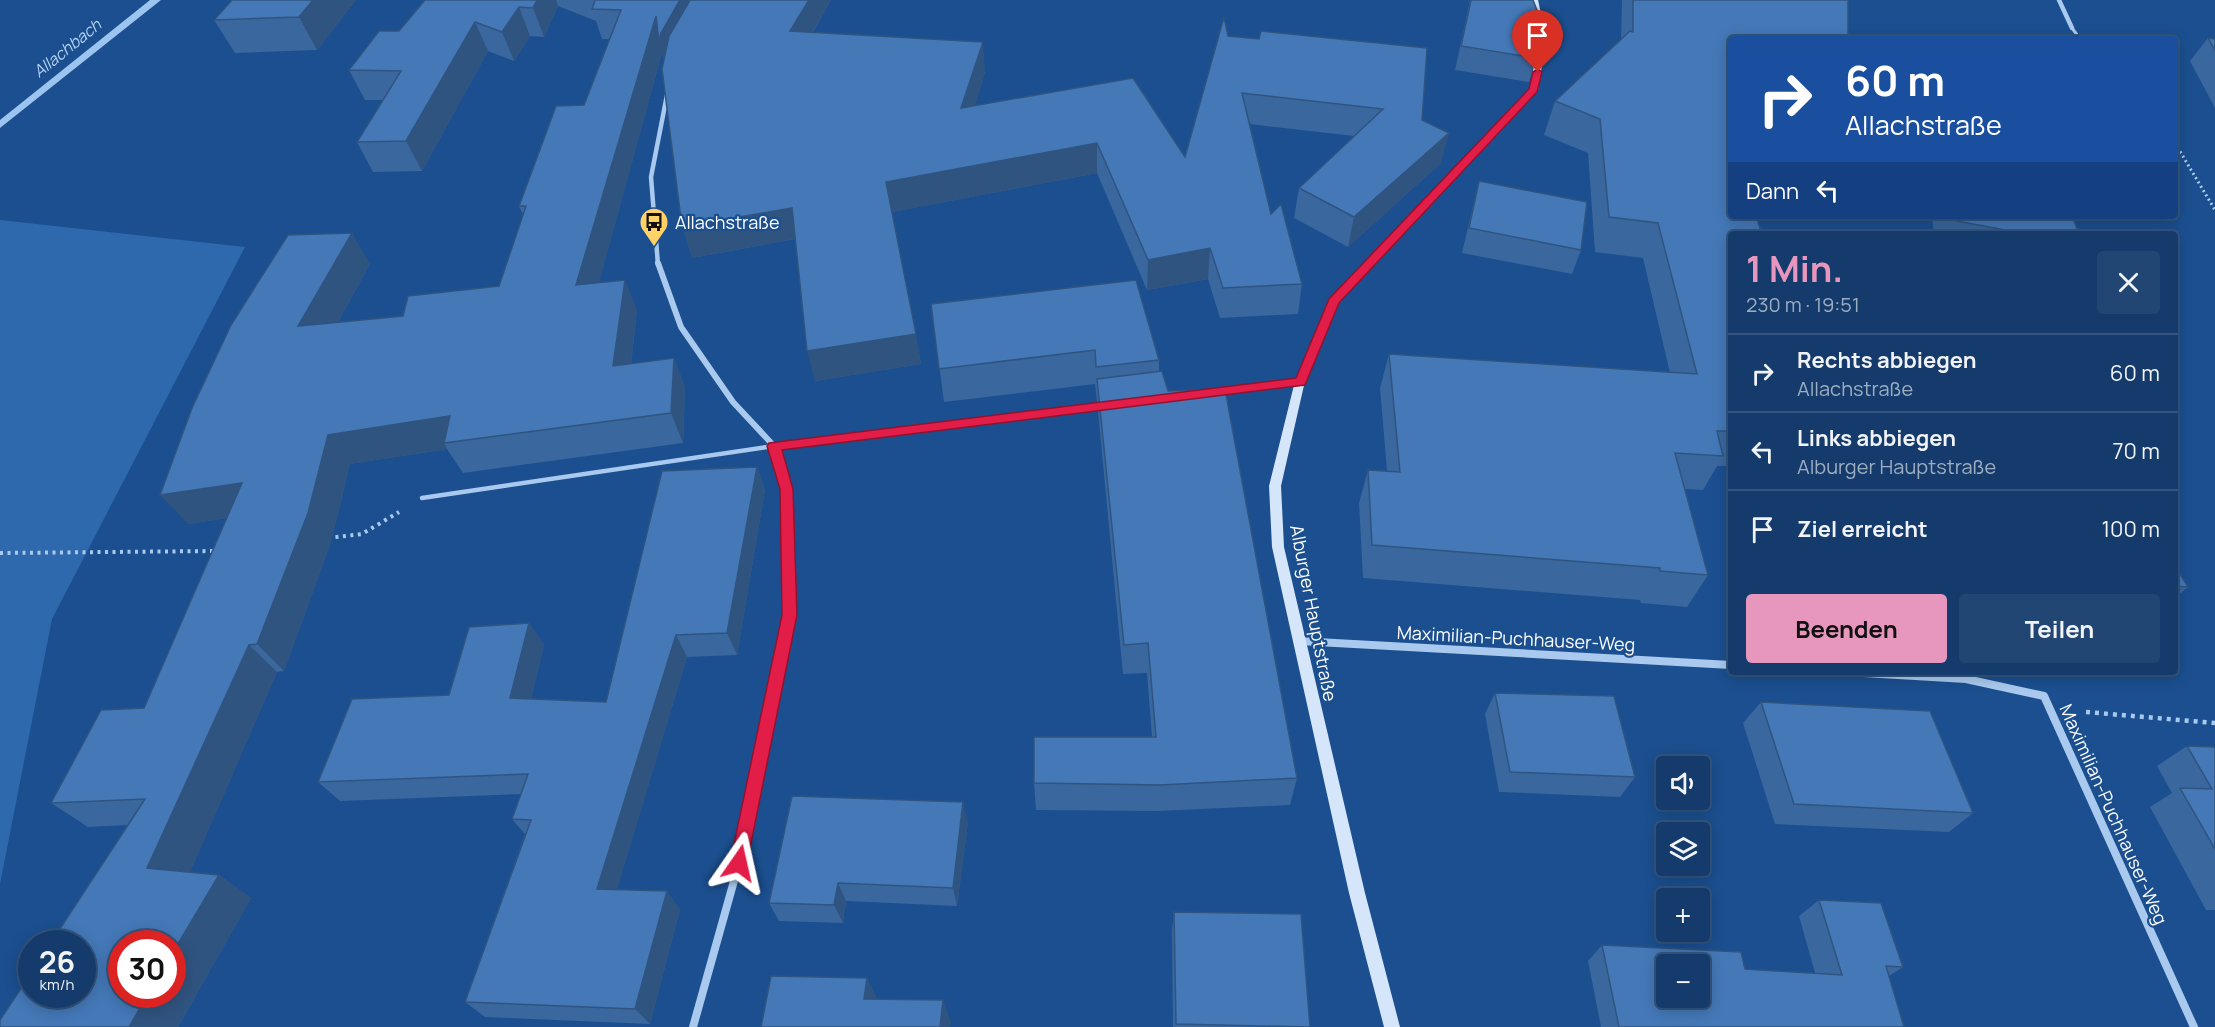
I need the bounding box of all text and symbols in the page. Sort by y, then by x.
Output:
pin [1512,10,1563,72]
water label: Allachbach [28,13,106,82]
icon: arrive [1521,19,1554,52]
text: 60 m [1845,51,1945,109]
icon: right [1746,60,1824,138]
text: Allachstraße [1845,106,2002,143]
icon: left [1811,174,1844,207]
text: Dann [1746,176,1799,206]
bus stop icon: Allachstraße [638,206,670,248]
place label: Allachstraße [675,210,780,234]
text: 1 Min. [1746,244,1843,293]
button: close [2097,251,2160,314]
text: 230 m · 19:51 [1746,291,1860,318]
text: Rechts abbiegen [1797,345,1976,375]
icon: right [1746,357,1779,390]
text: 60 m [2110,358,2160,388]
text: Allachstraße [1797,375,1913,402]
text: Links abbiegen [1797,423,1956,453]
icon: left [1746,435,1779,468]
text: 70 m [2112,436,2160,466]
text: Alburger Hauptstraße [1797,453,1996,480]
icon: arrive [1746,513,1779,546]
text: Ziel erreicht [1797,514,1928,544]
text: 100 m [2102,514,2160,544]
street label: Alburger Hauptstraße [1285,523,1343,703]
button: Beenden [1746,594,1947,663]
button: Teilen [1959,594,2160,663]
street label: Maximilian-Puchhauser-Weg [1396,620,1636,656]
street label: Maximilian-Puchhauser-Weg [2054,700,2174,928]
map controls [1656,756,1710,1008]
button: sound [1656,756,1710,810]
button: layers [1656,822,1710,876]
position arrow [707,831,771,895]
button: + [1656,888,1710,942]
speed limit sign: 30 [108,930,186,1008]
text: 26 [39,941,75,982]
button: − [1656,954,1710,1008]
text: km/h [40,974,74,995]

